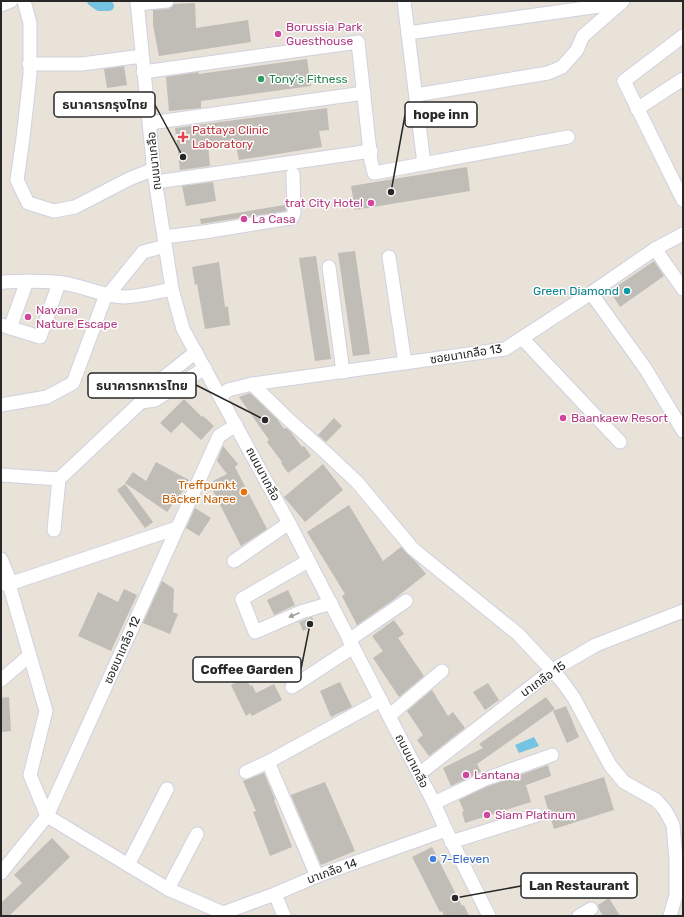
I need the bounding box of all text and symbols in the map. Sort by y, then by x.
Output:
place label: Borussia Park Guesthouse [286,20,363,48]
marker: Borussia Park Guesthouse [273,29,283,39]
place label: Tony's Fitness [269,72,348,86]
marker: Tony's Fitness [256,74,266,84]
callout: ธนาคารกรุงไทย [54,92,155,117]
text: ธนาคารกรุงไทย [62,97,148,112]
callout: hope inn [405,102,477,127]
text: hope inn [413,107,469,122]
place label: Pattaya Clinic Laboratory [192,123,269,151]
street label: ถนนนาเกลือ [144,131,164,191]
marker: Pattaya Clinic Laboratory [177,131,189,143]
place label: trat City Hotel [285,196,363,210]
marker: trat City Hotel [366,198,376,208]
place label: La Casa [252,212,296,226]
marker: La Casa [239,214,249,224]
place label: Green Diamond [533,284,619,298]
marker: Green Diamond [622,286,632,296]
place label: Navana Nature Escape [36,303,118,331]
marker: Navana Nature Escape [23,312,33,322]
street label: ซอยนาเกลือ 13 [429,341,503,367]
callout: ธนาคารทหารไทย [88,373,196,398]
text: ธนาคารทหารไทย [96,378,188,393]
place label: Baankaew Resort [571,411,668,425]
marker: Baankaew Resort [558,413,568,423]
street label: ถนนนาเกลือ [243,445,283,503]
place label: Treffpunkt Bäcker Naree [162,478,236,506]
marker: Treffpunkt Bäcker Naree [239,487,249,497]
one-way arrow [287,613,299,619]
street label: ซอยนาเกลือ 12 [101,614,143,686]
callout: Coffee Garden [193,657,301,682]
street label: นาเกลือ 15 [518,658,568,700]
text: Coffee Garden [201,662,293,677]
street label: ถนนนาเกลือ [392,732,432,790]
place label: Lantana [474,768,520,782]
marker: Lantana [461,770,471,780]
place label: Siam Platinum [495,808,576,822]
marker: Siam Platinum [482,810,492,820]
place label: 7-Eleven [441,852,490,866]
marker: 7-Eleven [428,854,438,864]
street label: นาเกลือ 14 [305,855,359,887]
callout: Lan Restaurant [521,873,637,898]
text: Lan Restaurant [529,878,629,893]

